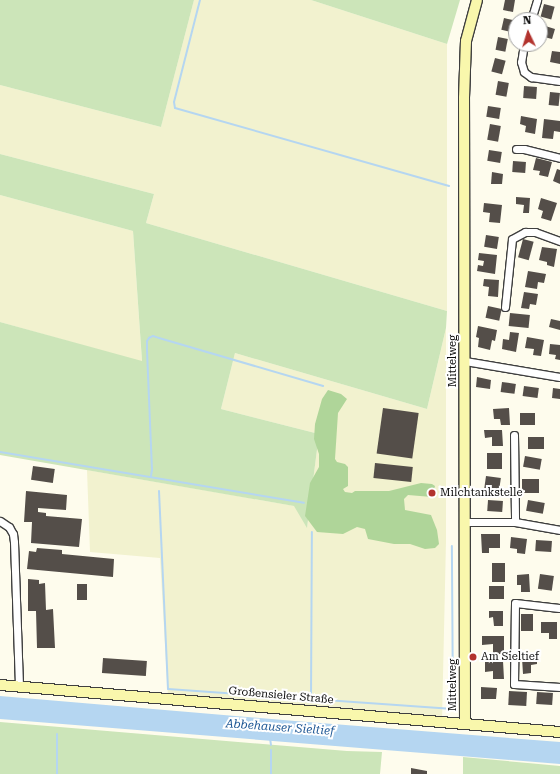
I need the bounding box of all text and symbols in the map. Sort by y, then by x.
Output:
north arrow [508,12,548,52]
text: N [523,14,532,27]
street label: Mittelweg [446,335,460,387]
place label: Milchtankstelle [440,486,522,500]
marker: Milchtankstelle [427,488,437,498]
place label: Am Sieltief [481,650,539,664]
marker: Am Sieltief [468,652,478,662]
street label: Mittelweg [446,659,460,711]
street label: Großensieler Straße [228,685,334,707]
water label: Abbehauser Sieltief [225,717,335,739]

